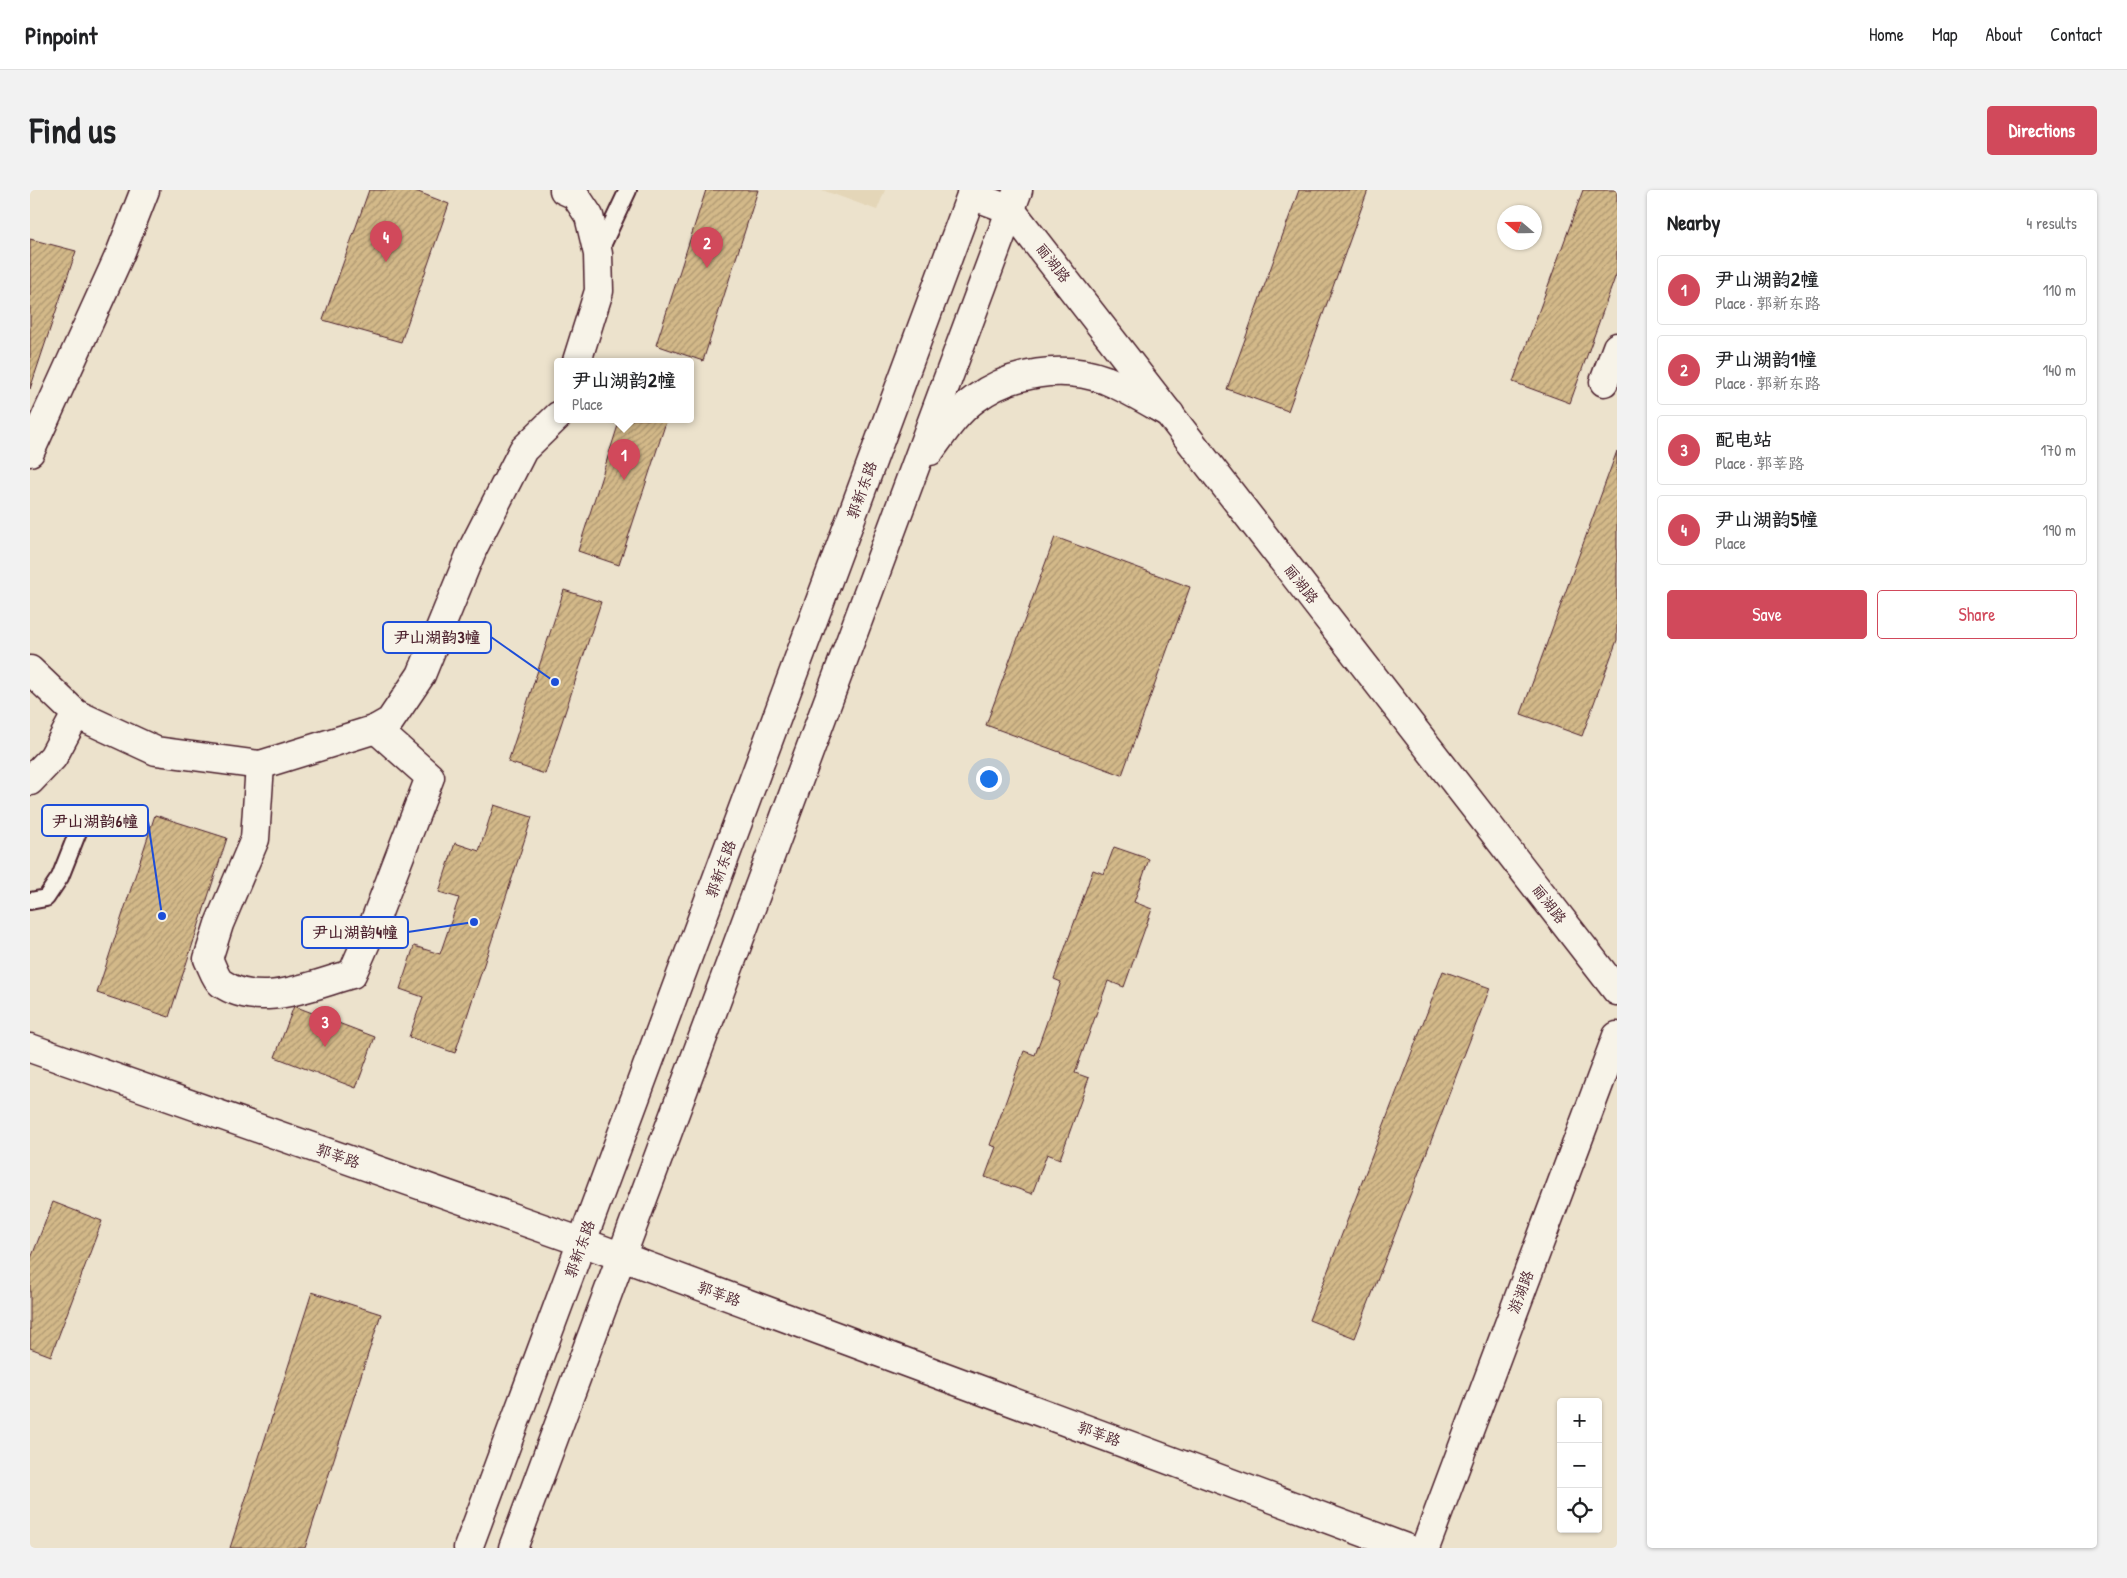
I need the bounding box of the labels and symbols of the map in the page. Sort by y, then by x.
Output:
north arrow [1497,205,1542,250]
pin: 4 [370,221,402,262]
pin: 2 [691,227,723,268]
street label: 丽湖路 [1031,238,1076,287]
pin: 1 [608,439,640,480]
street label: 郭新东路 [841,458,882,522]
street label: 丽湖路 [1279,559,1324,608]
callout: 尹山湖韵3幢 [383,622,491,653]
text: 尹山湖韵3幢 [393,626,481,648]
your location [976,766,1002,792]
callout: 尹山湖韵6幢 [42,805,148,836]
text: 尹山湖韵6幢 [52,810,138,832]
street label: 郭新东路 [700,837,741,901]
street label: 丽湖路 [1527,879,1572,928]
callout: 尹山湖韵4幢 [302,917,408,948]
text: 尹山湖韵4幢 [312,921,398,943]
pin: 3 [309,1006,341,1047]
street label: 郭莘路 [313,1138,363,1173]
street label: 郭新东路 [559,1217,600,1281]
street label: 游湖路 [1503,1267,1538,1317]
street label: 郭莘路 [694,1276,744,1311]
street label: 郭莘路 [1074,1416,1124,1451]

